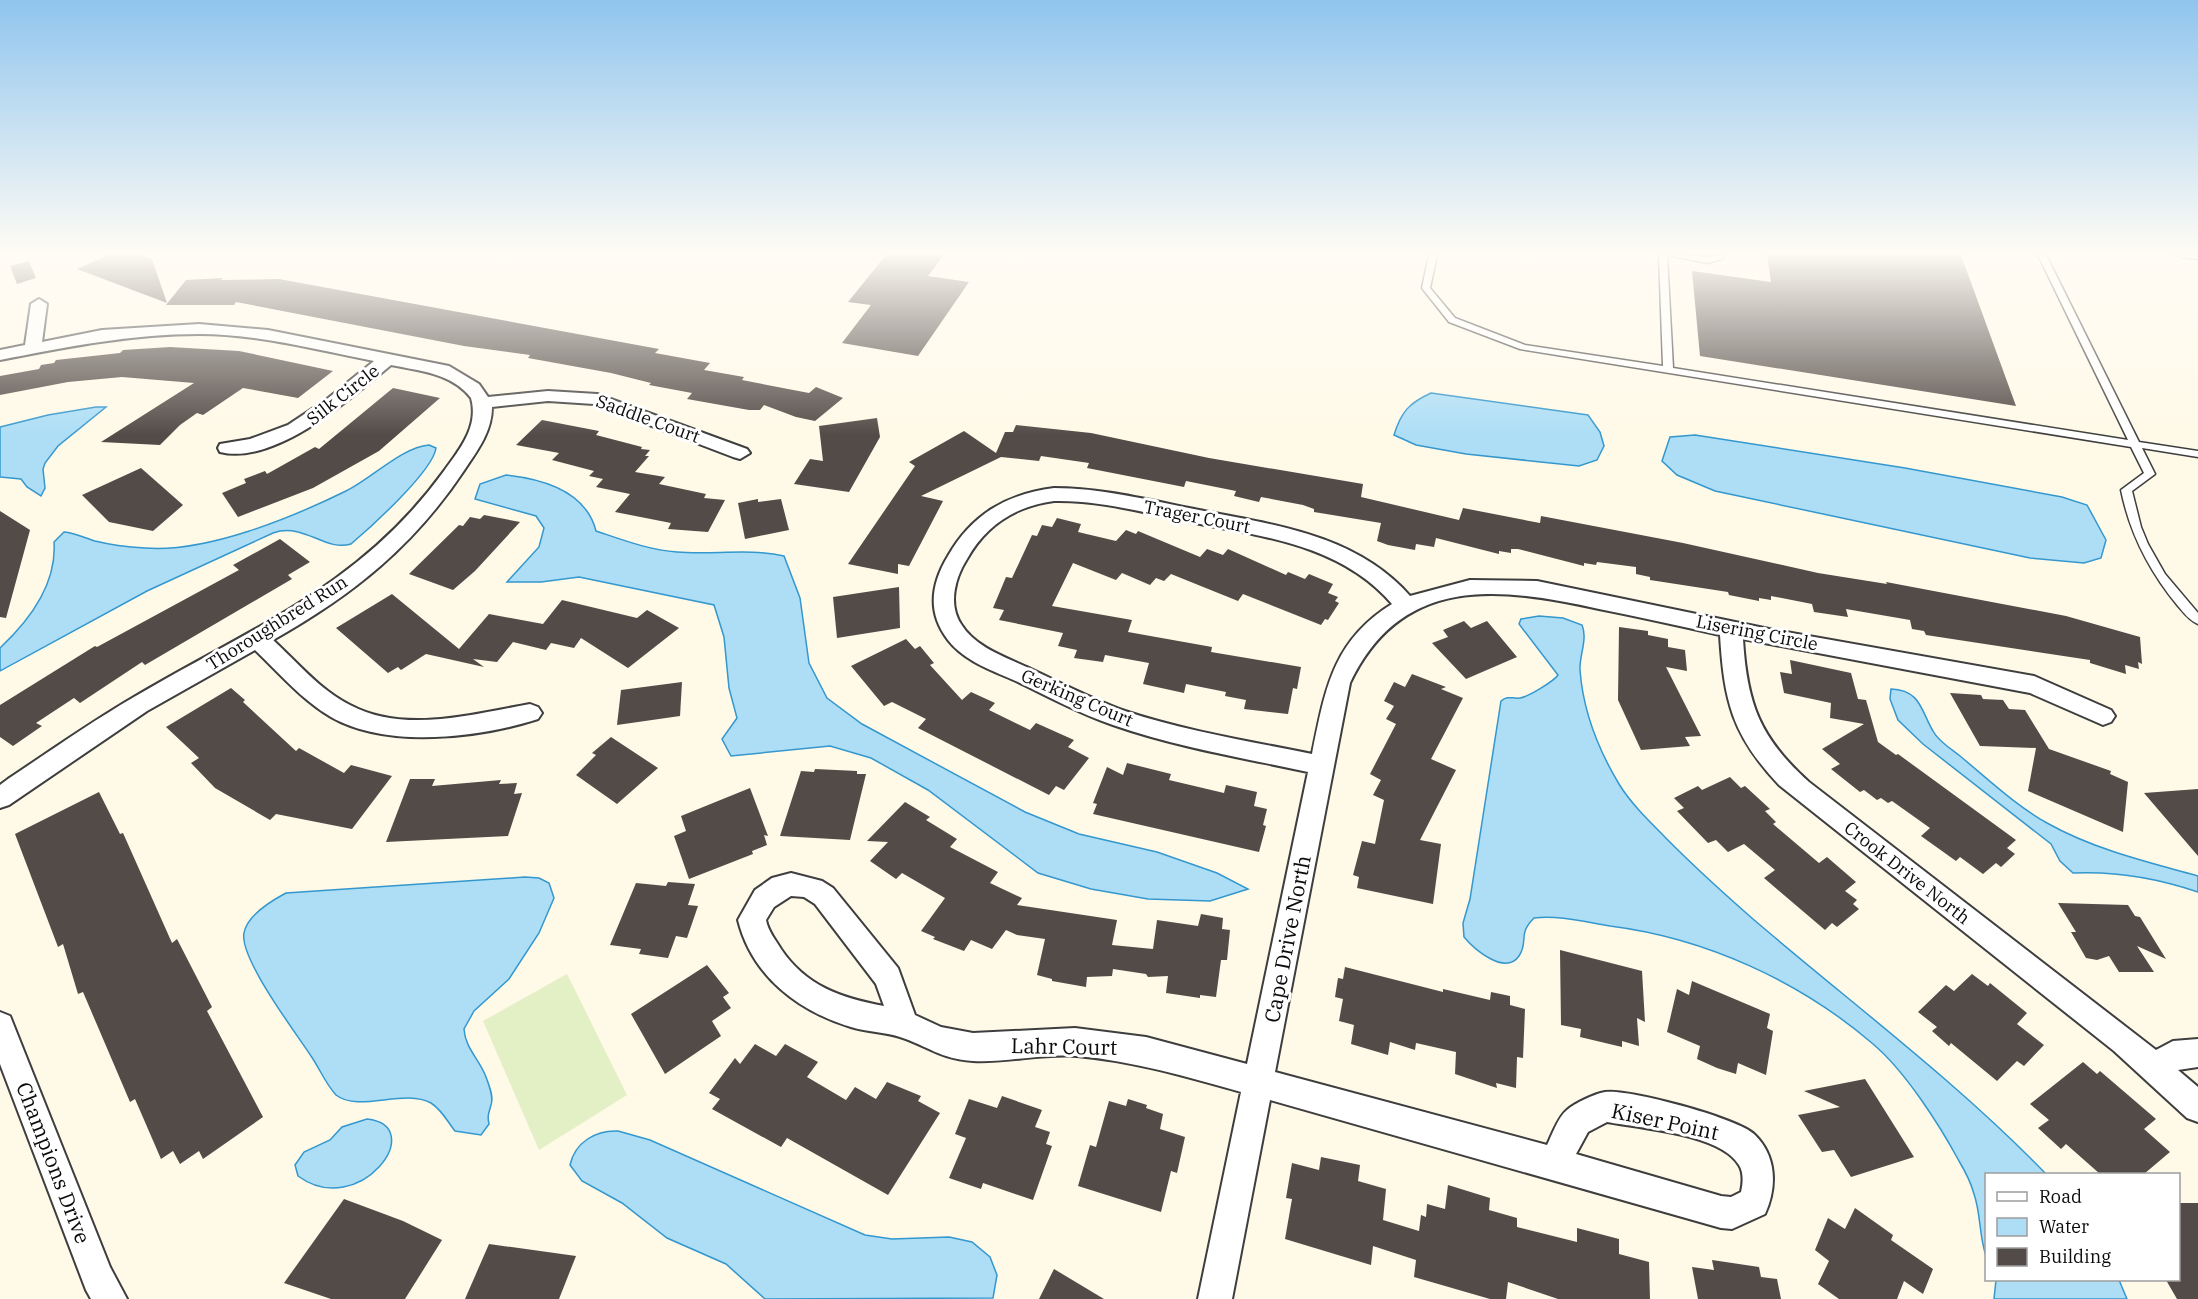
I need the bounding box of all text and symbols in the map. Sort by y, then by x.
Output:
street label: Silk Circle [302,359,384,430]
street label: Saddle Court [593,389,703,448]
street label: Trager Court [1142,495,1252,538]
street label: Thoroughbred Run [202,570,351,675]
street label: Lisering Circle [1694,609,1820,656]
street label: Gerking Court [1018,664,1137,731]
street label: Crook Drive North [1840,816,1975,929]
street label: Cape Drive North [1257,853,1317,1025]
street label: Lahr Court [1011,1031,1117,1061]
street label: Champions Drive [10,1078,98,1248]
street label: Kiser Point [1609,1096,1721,1146]
legend [1985,1173,2180,1281]
text: Road [2039,1185,2082,1208]
text: Water [2039,1215,2089,1238]
text: Building [2039,1245,2111,1268]

